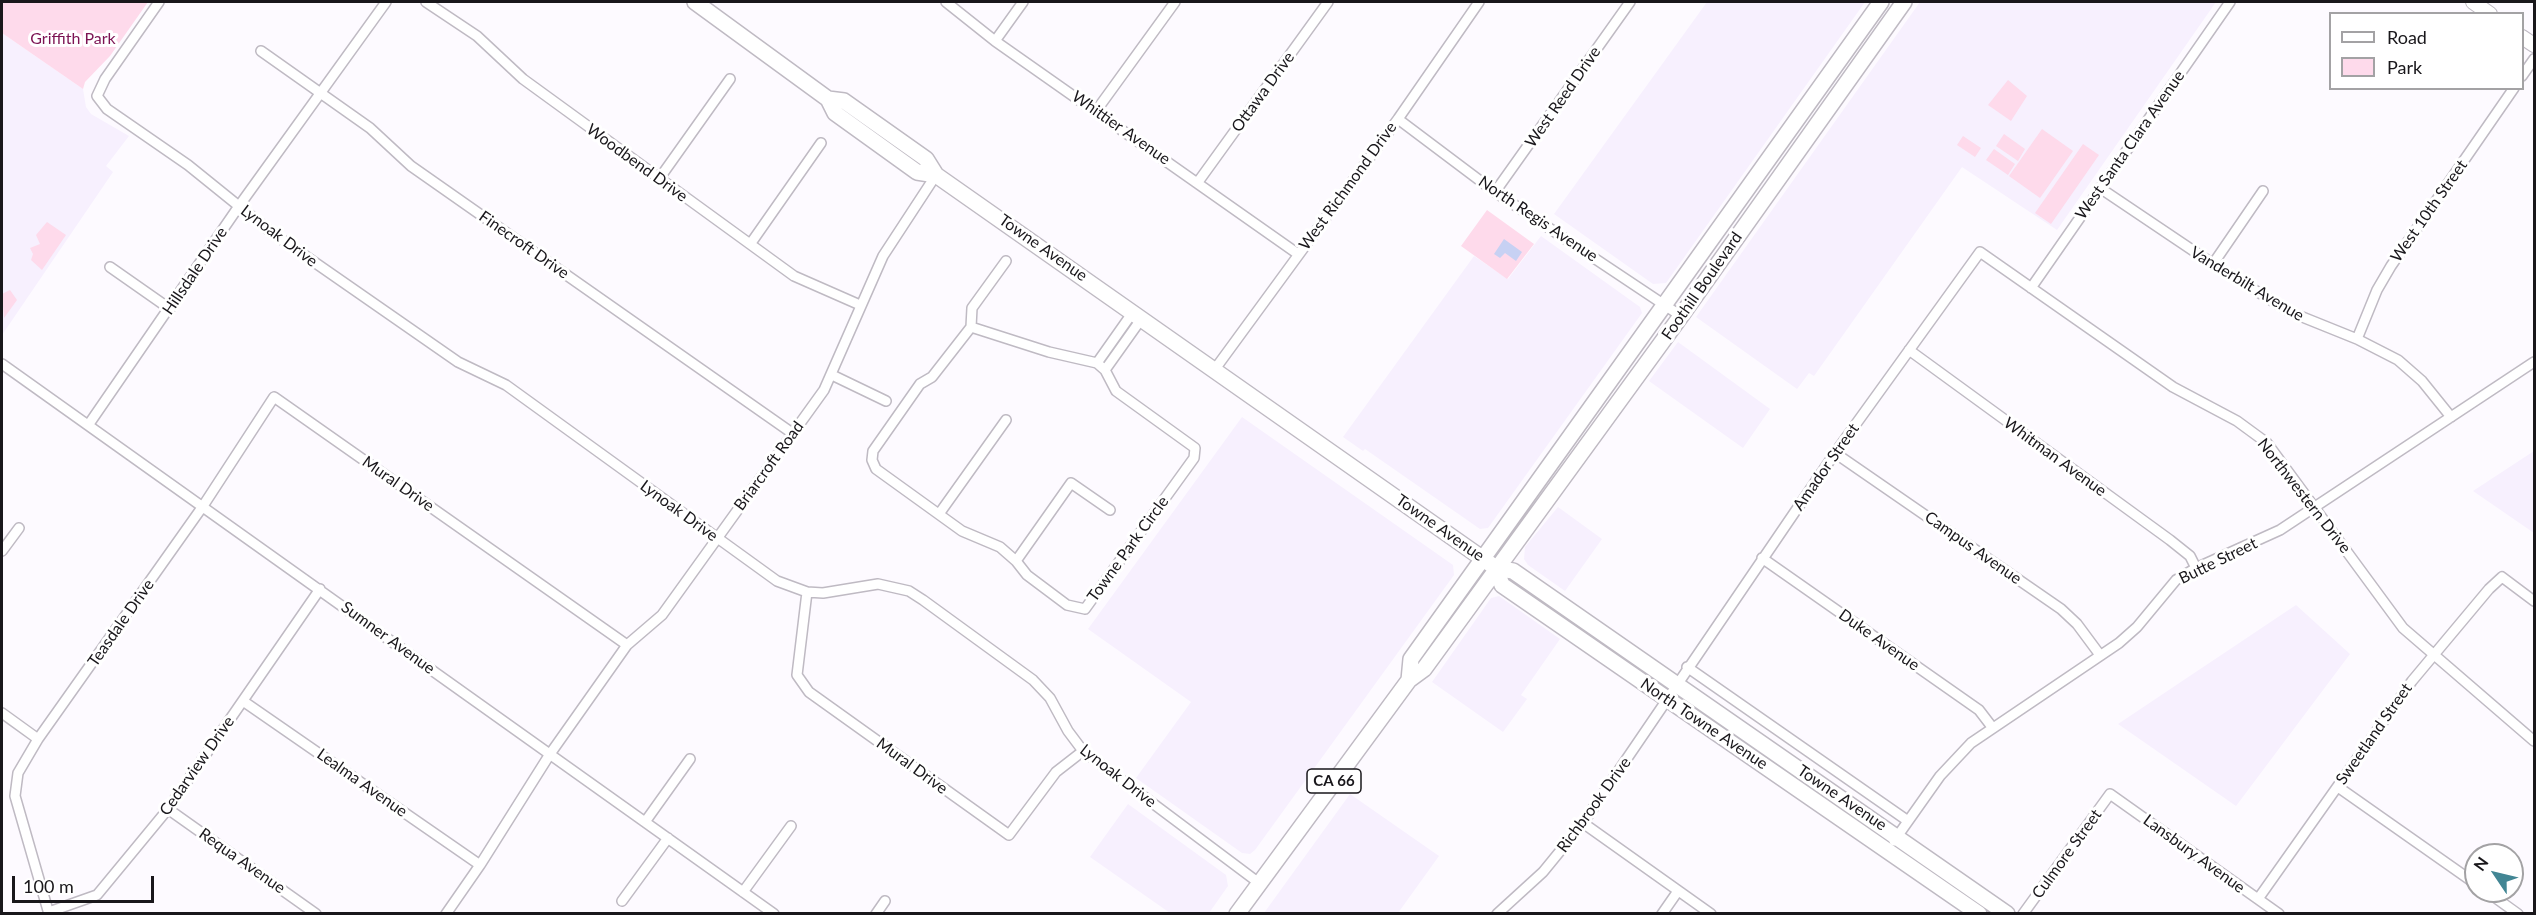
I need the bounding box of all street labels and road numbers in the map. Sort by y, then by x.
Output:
street label: West Reed Drive [1521,43,1605,151]
street label: Ottawa Drive [1228,48,1298,136]
street label: West Santa Clara Avenue [2071,67,2189,223]
street label: Whittier Avenue [1068,87,1174,169]
street label: West Richmond Drive [1295,118,1401,254]
street label: Woodbend Drive [583,120,691,206]
street label: West 10th Street [2387,156,2471,266]
street label: North Regis Avenue [1475,172,1601,266]
street label: Lynoak Drive [237,201,321,271]
street label: Finecroft Drive [475,207,573,283]
street label: Towne Avenue [995,210,1091,286]
street label: Hillsdale Drive [159,223,231,319]
street label: Foothill Boulevard [1658,228,1746,344]
street label: Vanderbilt Avenue [2187,243,2307,325]
street label: Whitman Avenue [2000,413,2110,501]
street label: Briarcroft Road [730,418,808,514]
street label: Amador Street [1789,420,1863,514]
street label: Northwestern Drive [2253,435,2355,557]
street label: Mural Drive [358,452,438,516]
street label: Lynoak Drive [636,476,722,546]
street label: Towne Avenue [1392,490,1488,566]
street label: Towne Park Circle [1083,492,1173,606]
street label: Campus Avenue [1921,508,2025,588]
street label: Butte Street [2176,534,2260,588]
street label: Teasdale Drive [84,576,158,670]
street label: Sumner Avenue [338,598,438,678]
street label: Duke Avenue [1835,605,1923,675]
street label: North Towne Avenue [1637,674,1771,774]
street label: Sweetland Street [2332,680,2416,788]
street label: Cedarview Drive [156,713,238,819]
street label: Mural Drive [873,734,951,798]
street label: Lynoak Drive [1076,740,1160,812]
street label: Lealma Avenue [313,745,411,821]
street label: Richbrook Drive [1553,754,1635,856]
street label: Towne Avenue [1794,761,1890,835]
road number: CA 66 [1307,769,1361,793]
street label: Culmore Street [2028,806,2106,902]
street label: Lansbury Avenue [2139,811,2249,897]
street label: Requa Avenue [195,824,289,898]

